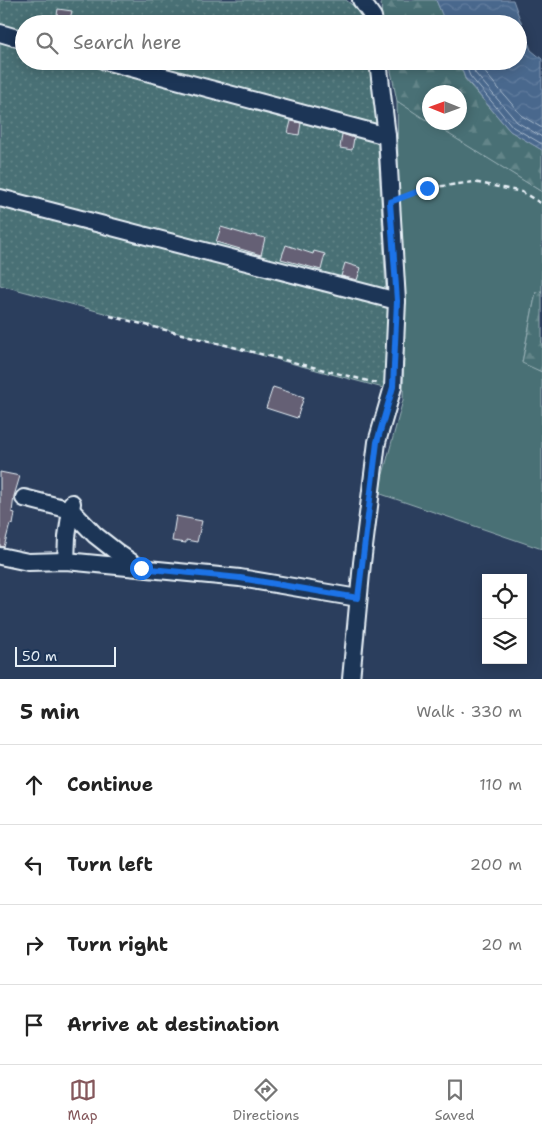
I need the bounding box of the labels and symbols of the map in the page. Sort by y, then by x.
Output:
north arrow [422,85,467,130]
route end [416,177,439,200]
route start [130,557,153,580]
scale bar [15,644,116,667]

